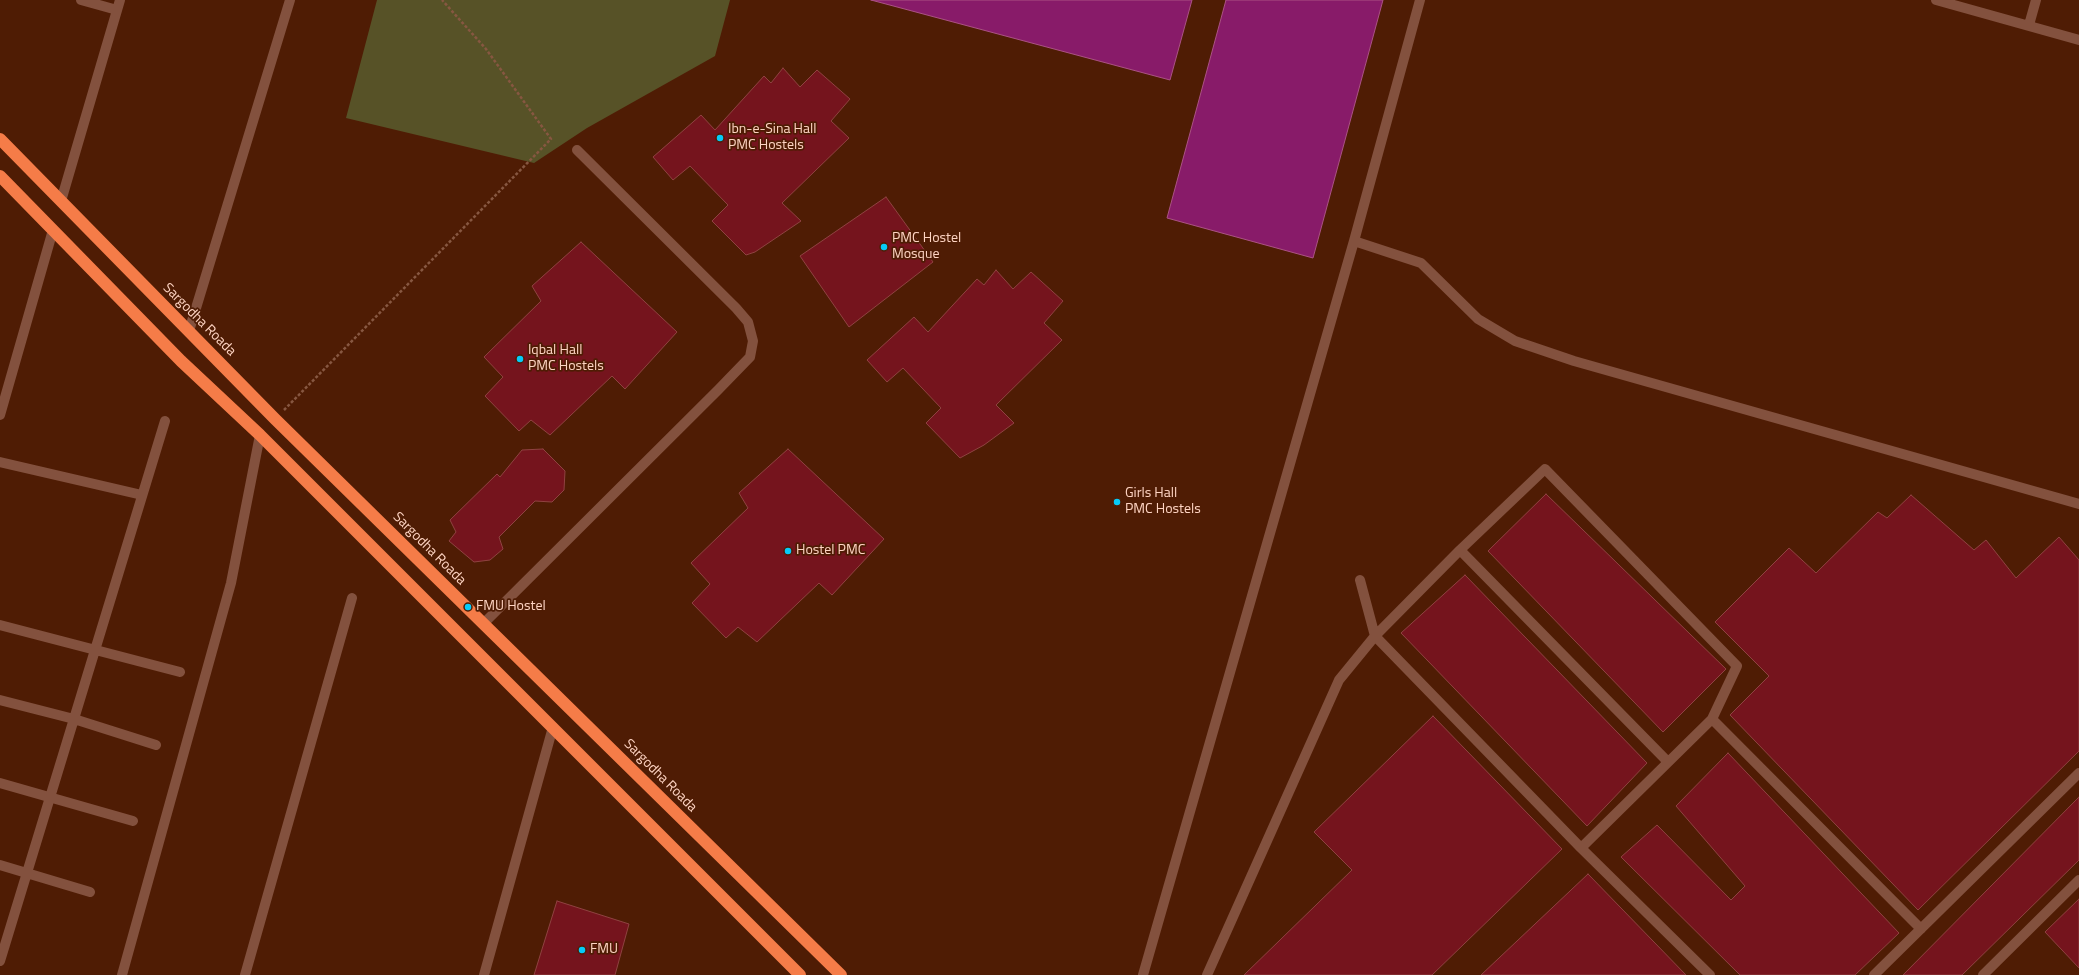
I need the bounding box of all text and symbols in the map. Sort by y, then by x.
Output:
place label: Ibn-e-Sina Hall PMC Hostels [728,122,816,154]
marker: Ibn-e-Sina Hall PMC Hostels [715,133,725,143]
place label: PMC Hostel Mosque [892,231,961,264]
marker: PMC Hostel Mosque [879,242,889,252]
street label: Sargodha Roada [159,280,239,360]
place label: Iqbal Hall PMC Hostels [528,343,604,376]
marker: Iqbal Hall PMC Hostels [515,354,525,364]
place label: Girls Hall PMC Hostels [1125,486,1201,518]
marker: Girls Hall PMC Hostels [1112,497,1122,507]
street label: Sargodha Roada [389,509,469,589]
place label: Hostel PMC [796,543,865,559]
marker: Hostel PMC [783,546,793,556]
place label: FMU Hostel [476,599,546,615]
marker: FMU Hostel [463,602,473,612]
street label: Sargodha Roada [620,736,700,816]
place label: FMU [590,942,618,958]
marker: FMU [577,945,587,955]

